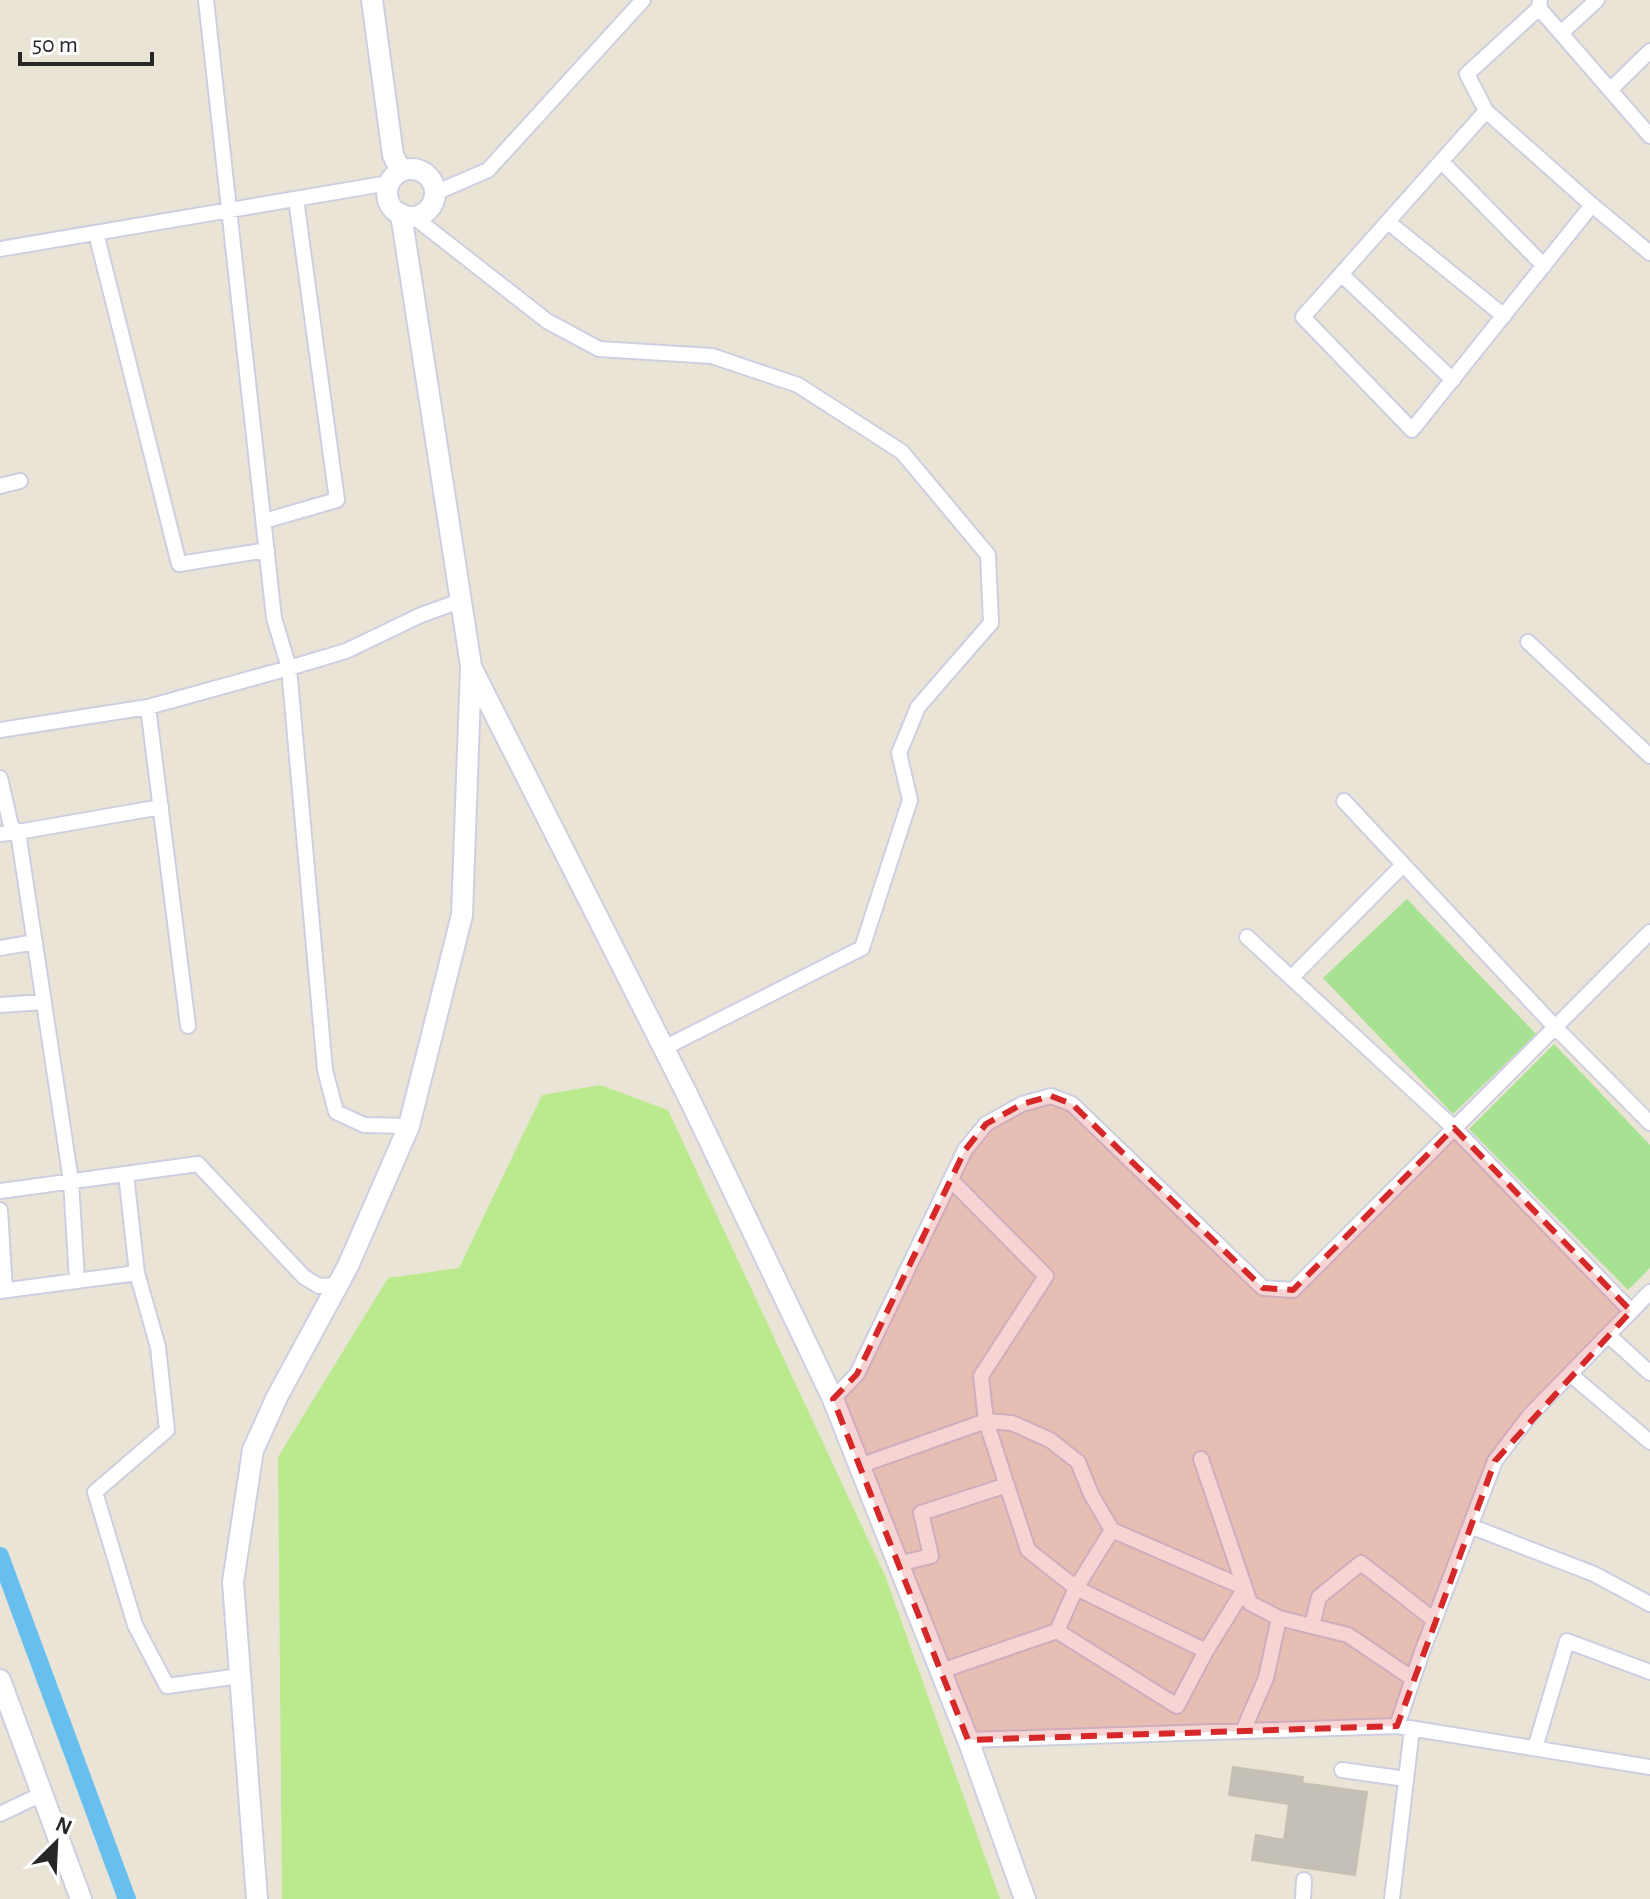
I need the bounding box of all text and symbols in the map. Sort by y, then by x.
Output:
scale bar [20,16,152,66]
text: 50 m [32,33,78,57]
north arrow [16,1803,96,1883]
text: N [52,1812,75,1839]

